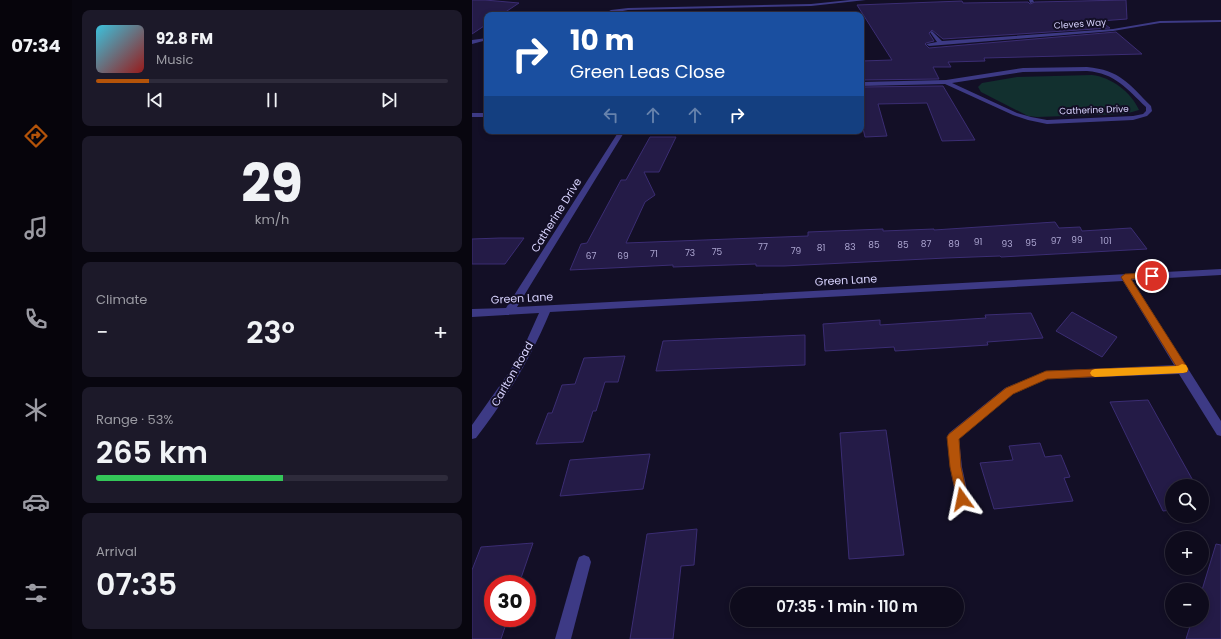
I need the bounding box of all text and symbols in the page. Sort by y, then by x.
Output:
street label: Cleves Way [1053,16,1107,32]
text: 10 m [570,21,634,60]
text: 92.8 FM [156,28,213,49]
icon: right [504,28,556,80]
text: 07:34 [11,33,61,58]
text: Music [156,50,193,69]
text: Green Leas Close [570,59,725,84]
icon: previous [144,89,166,111]
icon: pause [261,89,283,111]
icon: next [378,89,400,111]
street label: Catherine Drive [1059,103,1129,117]
icon: left [600,104,622,126]
icon: ahead [642,104,664,126]
icon: ahead [684,104,706,126]
icon: right [726,104,748,126]
icon: directions [22,122,50,150]
text: 29 [241,147,303,220]
street label: Catherine Drive [527,175,585,255]
text: km/h [255,210,289,229]
icon: music [22,214,50,242]
house number: 99 [1071,234,1083,246]
house number: 97 [1051,235,1061,247]
house number: 101 [1100,235,1112,247]
house number: 91 [974,236,982,248]
house number: 95 [1025,237,1037,249]
house number: 87 [921,238,931,250]
house number: 89 [948,238,960,250]
house number: 93 [1002,238,1012,250]
house number: 85 [868,239,880,251]
house number: 85 [897,239,909,251]
house number: 77 [758,241,768,253]
house number: 83 [845,241,855,253]
house number: 81 [817,242,825,254]
house number: 79 [791,245,802,257]
house number: 75 [712,246,723,258]
house number: 73 [685,247,695,259]
house number: 71 [650,248,658,260]
house number: 67 [586,250,596,262]
house number: 69 [617,250,629,262]
pin [1135,259,1169,293]
icon: arrive [1141,265,1163,287]
street label: Green Lane [814,270,878,290]
street label: Green Lane [490,288,554,308]
text: Climate [96,290,147,309]
icon: phone [22,305,50,333]
text: 23° [246,311,295,354]
text: − [96,317,108,348]
text: + [433,317,448,348]
street label: Carlton Road [487,339,537,409]
icon: climate [22,396,50,424]
text: Range · 53% [96,410,173,429]
text: 265 km [96,431,208,474]
position arrow [941,478,983,520]
map controls [1165,479,1209,627]
button: search [1165,479,1209,523]
icon: car [22,488,50,516]
button: + [1165,531,1209,575]
text: Arrival [96,542,137,561]
text: 07:35 [96,563,177,606]
speed limit sign: 30 [484,575,536,627]
icon: filters [22,579,50,607]
button: − [1165,583,1209,627]
text: 07:35 · 1 min · 110 m [776,596,918,617]

